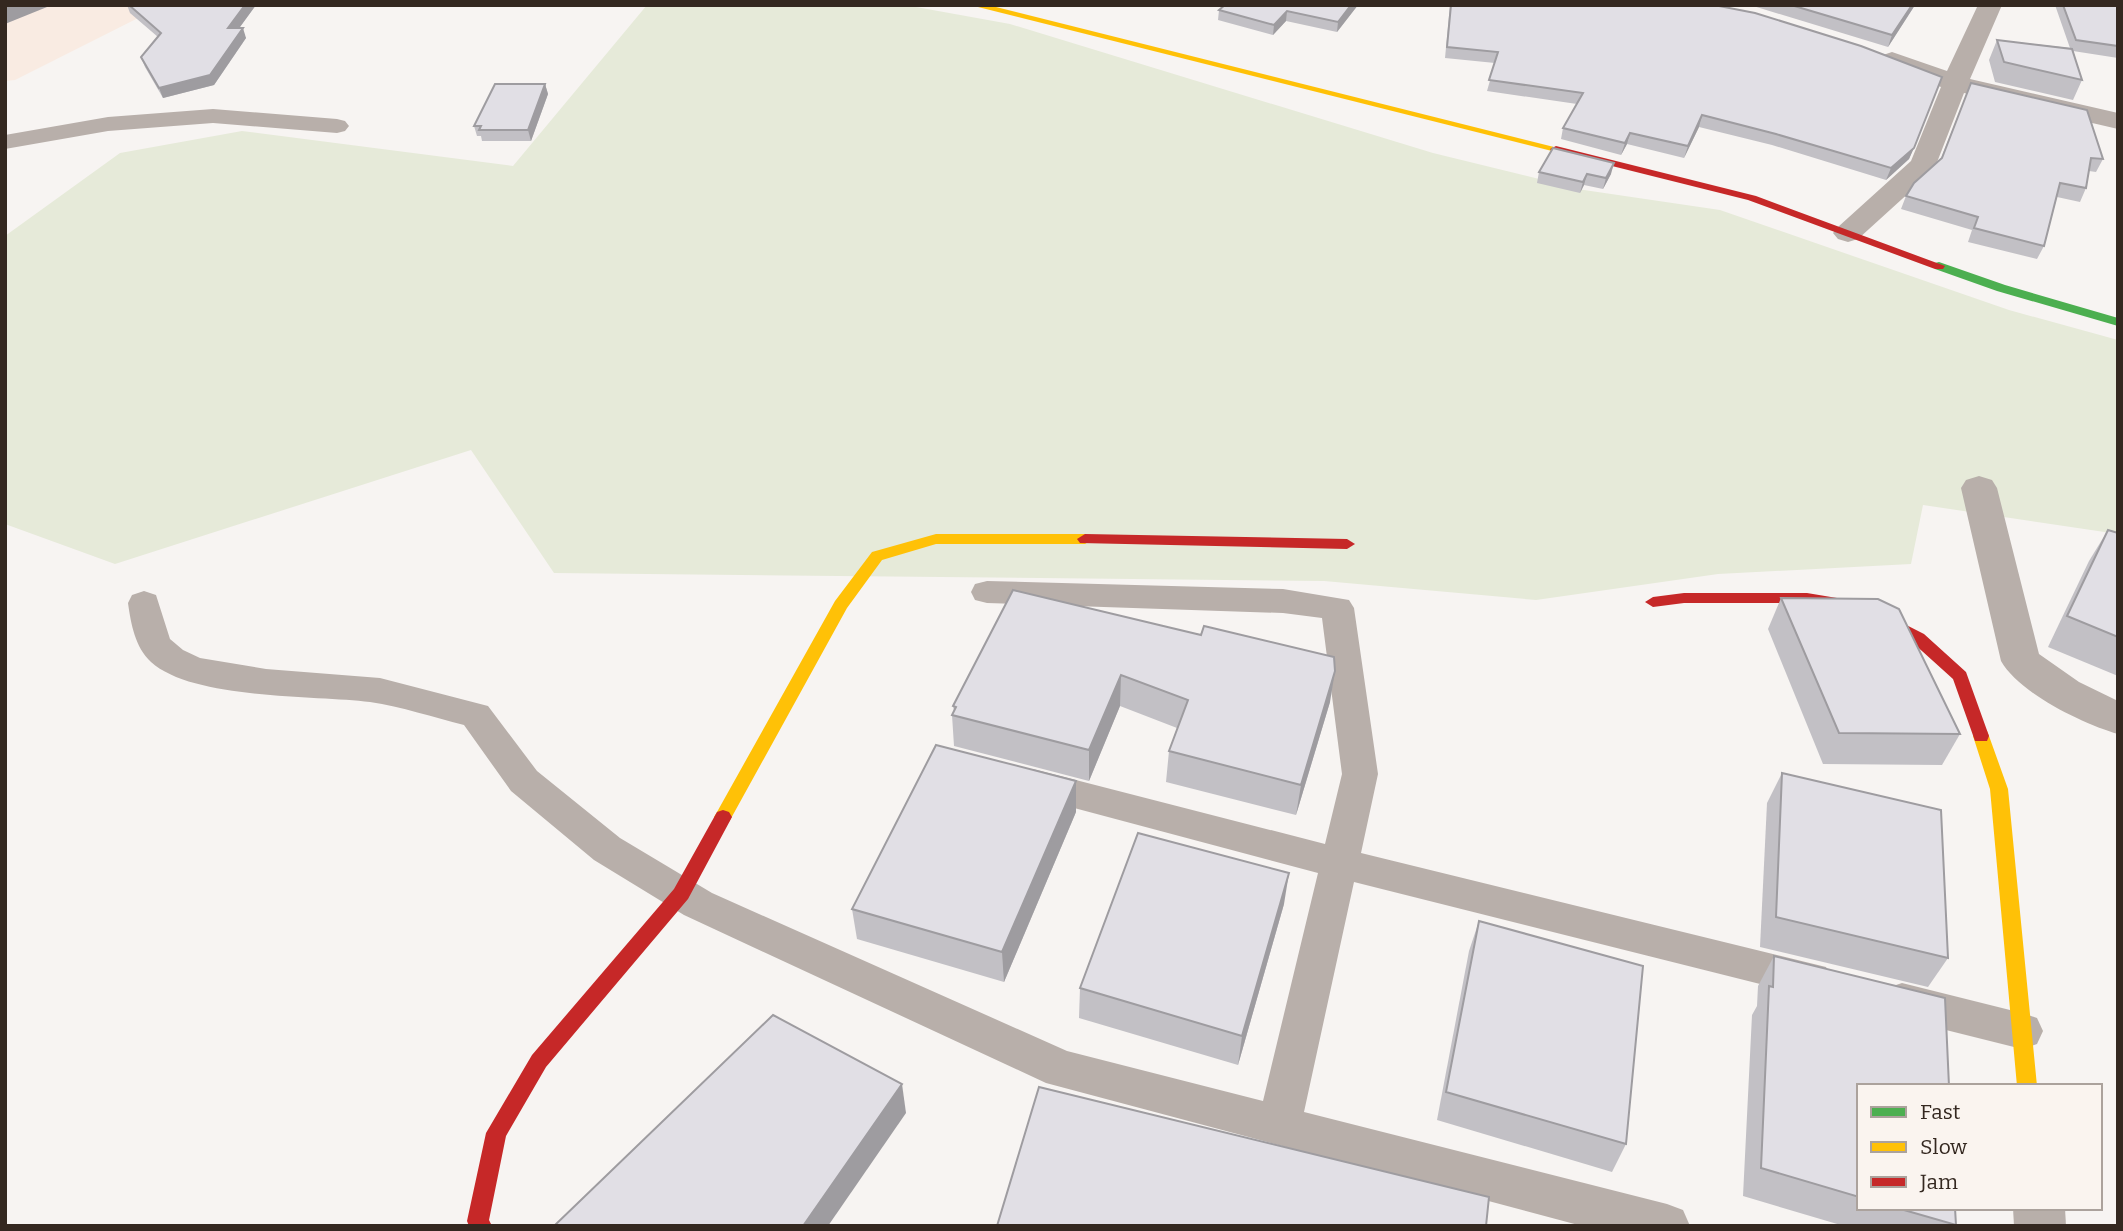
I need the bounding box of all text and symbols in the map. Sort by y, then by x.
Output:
legend [1857,1084,2102,1210]
text: Fast [1920,1099,1961,1125]
text: Slow [1920,1134,1967,1160]
text: Jam [1919,1169,1958,1195]

